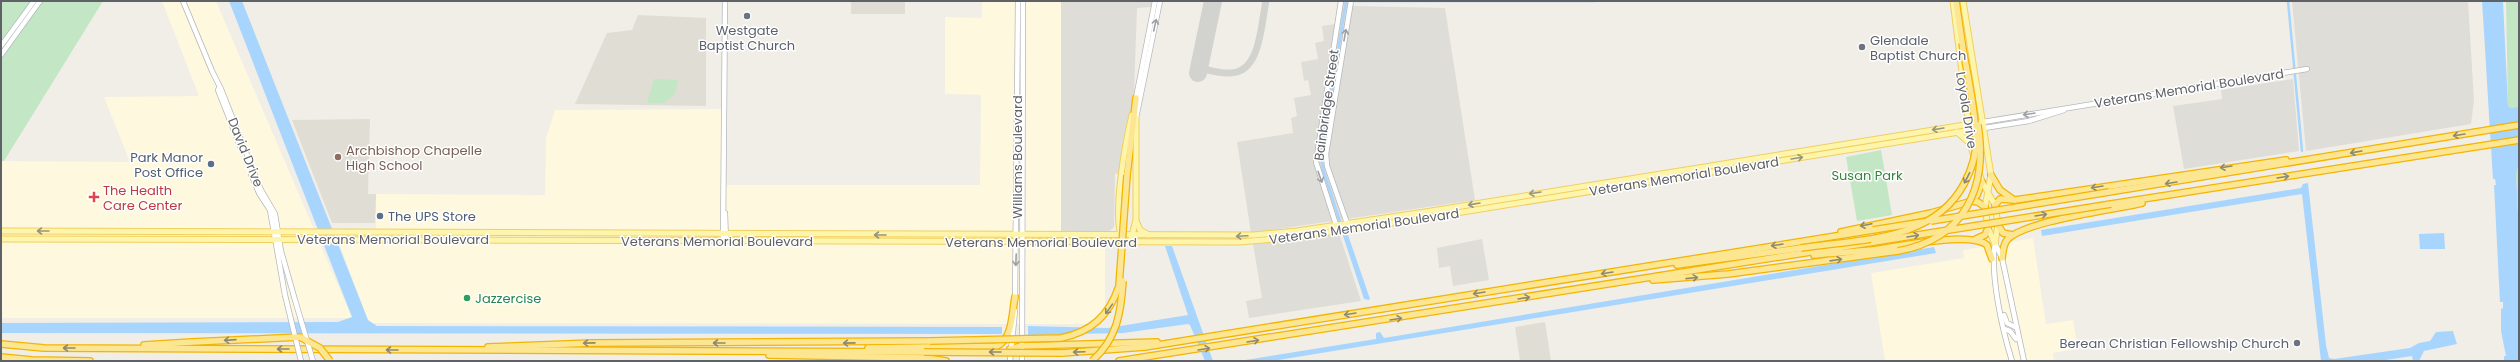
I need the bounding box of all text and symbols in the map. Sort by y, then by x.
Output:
marker: Westgate Baptist Church [742,11,752,21]
one-way arrow [1152,19,1160,32]
place label: Westgate Baptist Church [699,21,795,55]
one-way arrow [1341,29,1349,42]
place label: Glendale Baptist Church [1870,31,1966,65]
marker: Glendale Baptist Church [1857,42,1867,52]
street label: Bainbridge Street [1309,48,1344,162]
street label: Veterans Memorial Boulevard [2093,64,2285,113]
street label: Loyola Drive [1951,70,1982,150]
street label: Williams Boulevard [1008,95,1027,219]
one-way arrow [2023,110,2036,118]
street label: David Drive [223,115,268,190]
one-way arrow [1932,125,1945,133]
one-way arrow [2453,131,2466,139]
place label: Archbishop Chapelle High School [346,141,482,175]
place label: Park Manor Post Office [130,148,203,182]
one-way arrow [2350,148,2363,156]
marker: Archbishop Chapelle High School [333,152,343,162]
street label: Veterans Memorial Boulevard [1588,152,1780,201]
one-way arrow [1790,154,1803,162]
marker: Park Manor Post Office [206,159,216,169]
one-way arrow [2220,164,2233,172]
park label: Susan Park [1831,166,1903,185]
one-way arrow [1317,171,1325,183]
one-way arrow [1963,172,1970,184]
one-way arrow [2276,173,2289,181]
one-way arrow [2165,179,2178,187]
place label: The Health Care Center [103,181,182,215]
one-way arrow [2091,183,2104,191]
one-way arrow [1529,189,1542,197]
marker: The Health Care Center [88,191,100,203]
one-way arrow [1468,200,1481,208]
street label: Veterans Memorial Boulevard [1268,204,1460,249]
place label: The UPS Store [388,207,476,226]
marker: The UPS Store [375,211,385,221]
one-way arrow [2034,211,2047,219]
one-way arrow [1859,222,1872,230]
one-way arrow [37,227,50,235]
street label: Veterans Memorial Boulevard [297,230,489,249]
one-way arrow [874,231,887,239]
street label: Veterans Memorial Boulevard [621,232,813,251]
one-way arrow [1236,232,1249,239]
one-way arrow [1906,232,1919,240]
street label: Veterans Memorial Boulevard [945,233,1137,252]
one-way arrow [1771,241,1784,249]
one-way arrow [1012,253,1020,266]
one-way arrow [1829,256,1842,264]
one-way arrow [1601,269,1614,277]
one-way arrow [1685,274,1698,282]
place label: Jazzercise [475,289,541,308]
one-way arrow [1473,290,1486,298]
marker: Jazzercise [462,293,472,303]
one-way arrow [1517,294,1530,302]
one-way arrow [1105,304,1113,315]
one-way arrow [1344,310,1357,318]
one-way arrow [1389,315,1402,323]
place label: Berean Christian Fellowship Church [2059,334,2289,353]
one-way arrow [224,336,237,343]
one-way arrow [1246,337,1259,345]
marker: Berean Christian Fellowship Church [2292,338,2302,348]
one-way arrow [583,339,596,347]
one-way arrow [713,339,726,347]
one-way arrow [843,339,856,347]
one-way arrow [63,344,76,352]
one-way arrow [277,345,290,353]
one-way arrow [1197,345,1210,353]
one-way arrow [386,346,399,354]
one-way arrow [989,348,1002,356]
one-way arrow [1073,349,1086,356]

